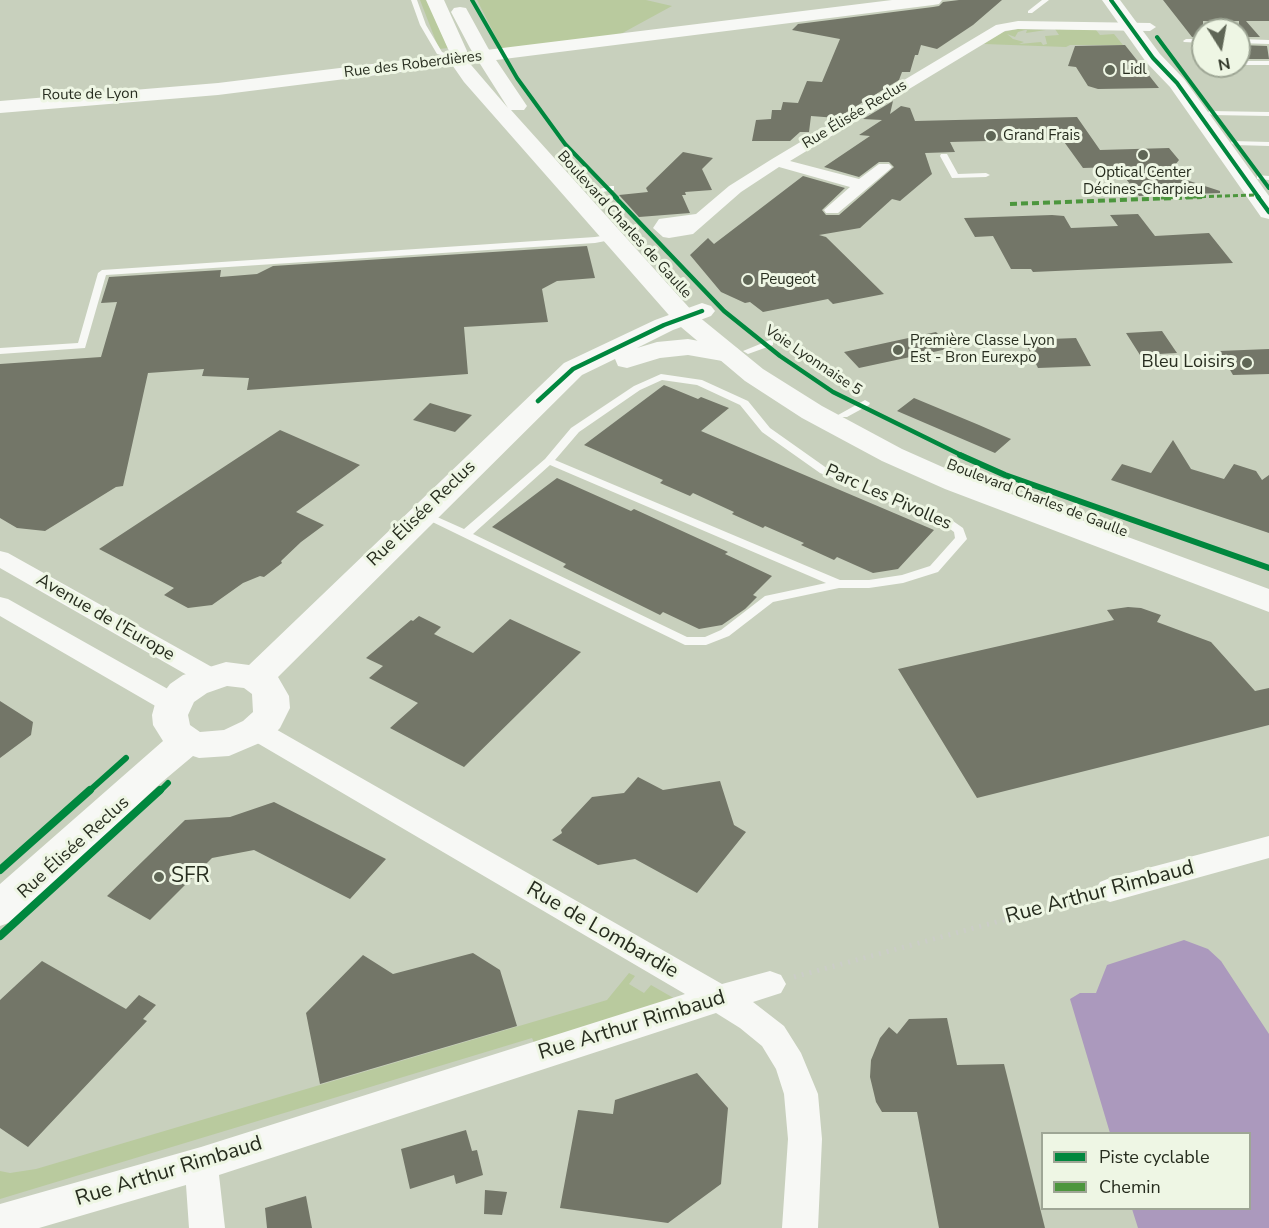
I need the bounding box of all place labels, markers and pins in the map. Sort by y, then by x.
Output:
place label: Lidl [1122,61,1147,79]
marker: Lidl [1103,63,1117,77]
place label: Grand Frais [1003,127,1080,145]
marker: Grand Frais [984,129,998,143]
marker: Optical Center Décines-Charpieu [1136,148,1150,162]
place label: Optical Center Décines-Charpieu [1083,164,1203,199]
place label: Peugeot [760,271,816,289]
marker: Peugeot [741,273,755,287]
place label: Première Classe Lyon Est - Bron Eurexpo [910,332,1055,367]
marker: Première Classe Lyon Est - Bron Eurexpo [891,343,905,357]
place label: Bleu Loisirs [1142,352,1235,374]
marker: Bleu Loisirs [1240,356,1254,370]
place label: SFR [171,864,209,890]
marker: SFR [152,870,166,884]

